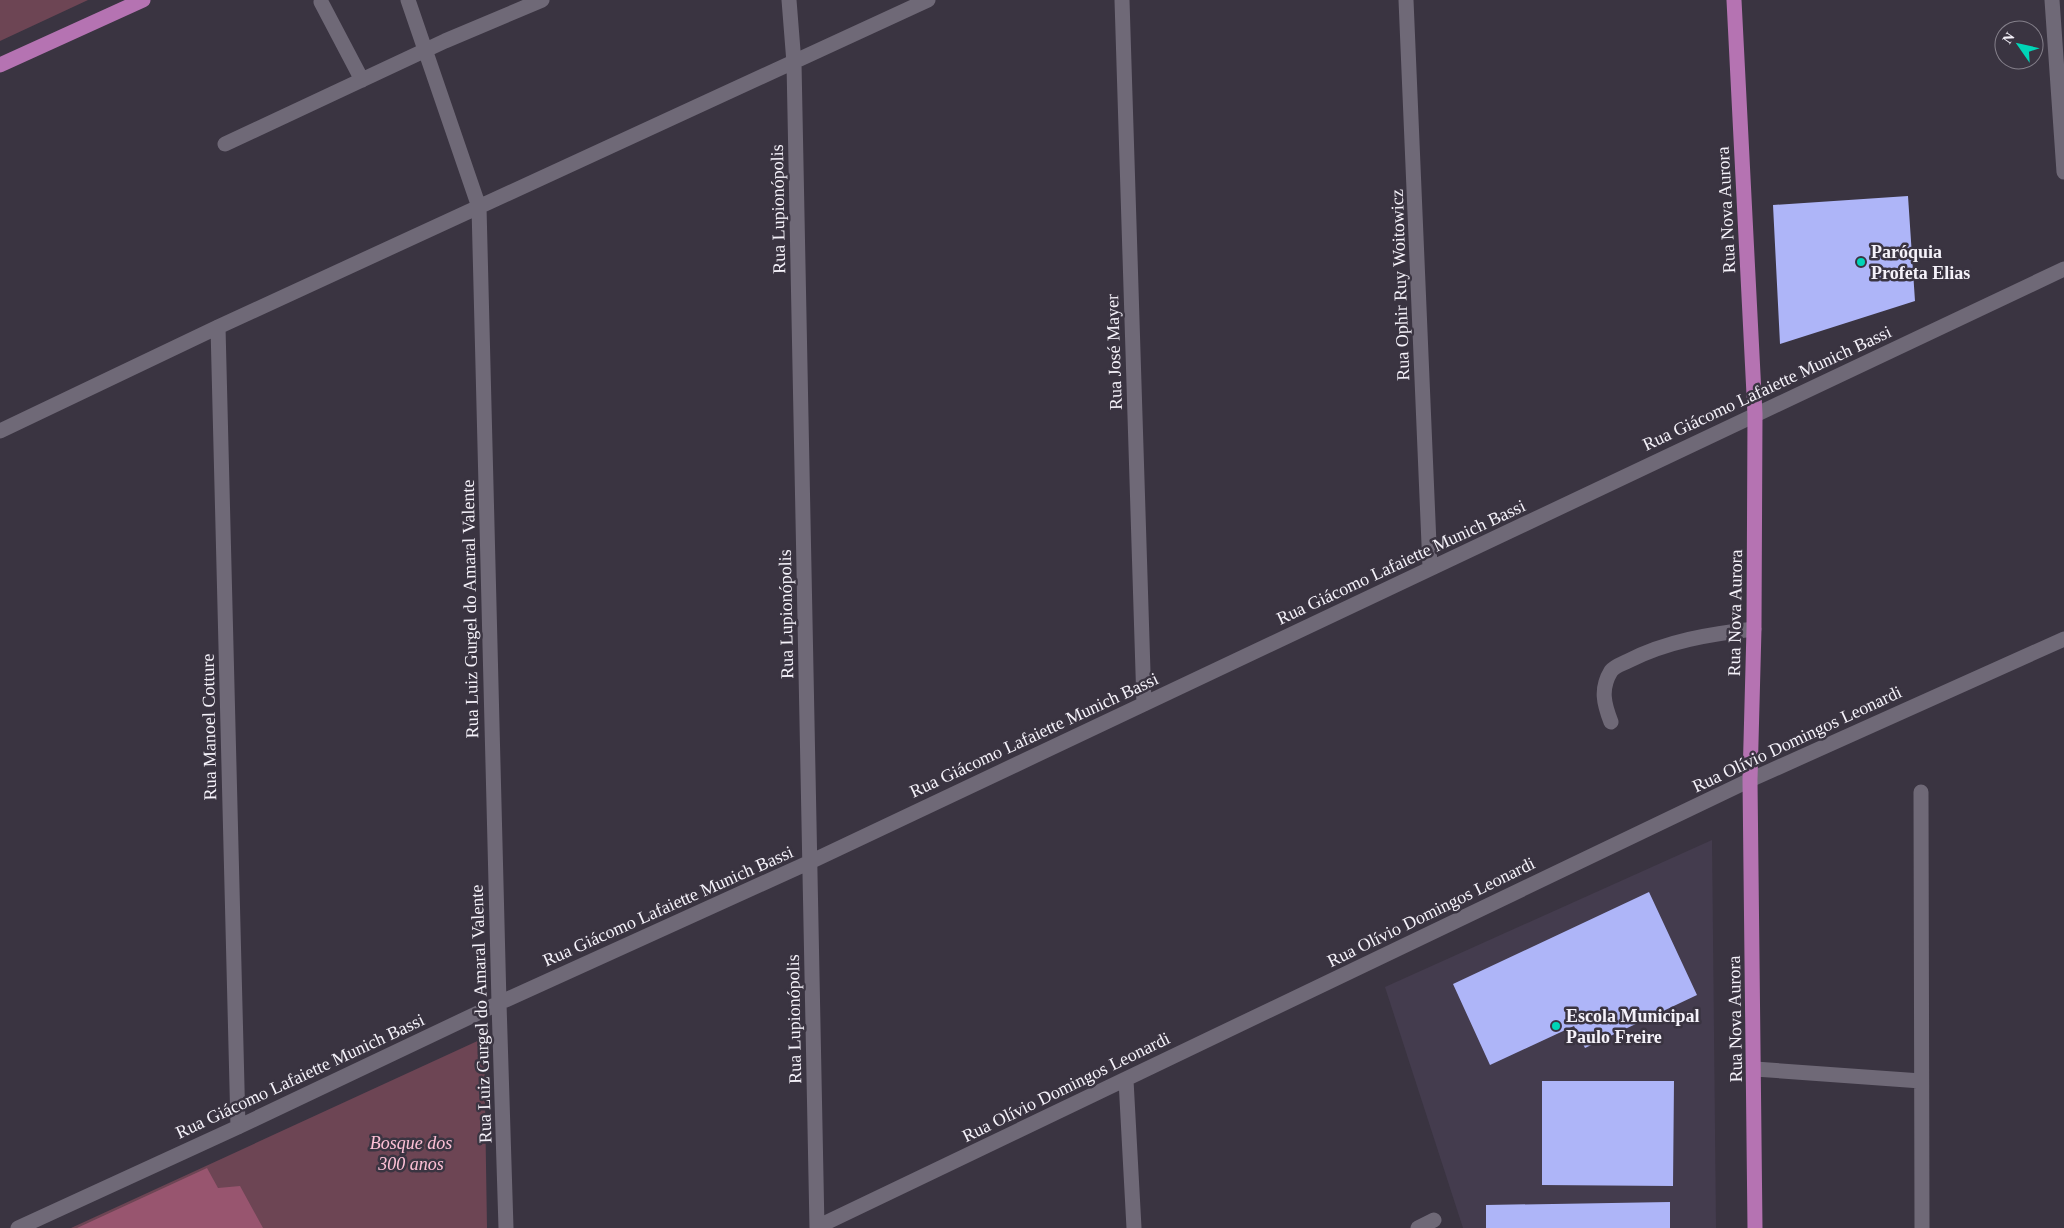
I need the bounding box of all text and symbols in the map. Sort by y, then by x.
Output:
north arrow [1994,20,2044,70]
text: N [2000,30,2018,46]
street label: Rua Lupionópolis [767,144,789,274]
street label: Rua Nova Aurora [1713,146,1739,274]
street label: Rua Ophir Ruy Woitowicz [1387,189,1413,381]
place label: Paróquia Profeta Elias [1871,242,1970,283]
marker: Paróquia Profeta Elias [1855,256,1867,268]
street label: Rua José Mayer [1102,294,1126,410]
street label: Rua Giácomo Lafaiette Munich Bassi [1640,321,1894,455]
street label: Rua Luiz Gurgel do Amaral Valente [458,479,482,739]
street label: Rua Giácomo Lafaiette Munich Bassi [1274,495,1528,629]
street label: Rua Lupionópolis [775,549,797,679]
street label: Rua Nova Aurora [1724,549,1746,677]
street label: Rua Manoel Cotture [198,653,220,801]
street label: Rua Giácomo Lafaiette Munich Bassi [907,668,1161,802]
street label: Rua Olívio Domingos Leonardi [1689,682,1905,796]
street label: Rua Giácomo Lafaiette Munich Bassi [540,842,796,970]
street label: Rua Olívio Domingos Leonardi [1324,853,1538,971]
street label: Rua Luiz Gurgel do Amaral Valente [466,884,496,1144]
street label: Rua Lupionópolis [783,954,805,1084]
street label: Rua Nova Aurora [1724,955,1746,1083]
place label: Escola Municipal Paulo Freire [1566,1006,1700,1047]
street label: Rua Giácomo Lafaiette Munich Bassi [173,1009,427,1143]
marker: Escola Municipal Paulo Freire [1550,1020,1562,1032]
street label: Rua Olívio Domingos Leonardi [959,1028,1173,1146]
park label: Bosque dos 300 anos [370,1133,452,1174]

